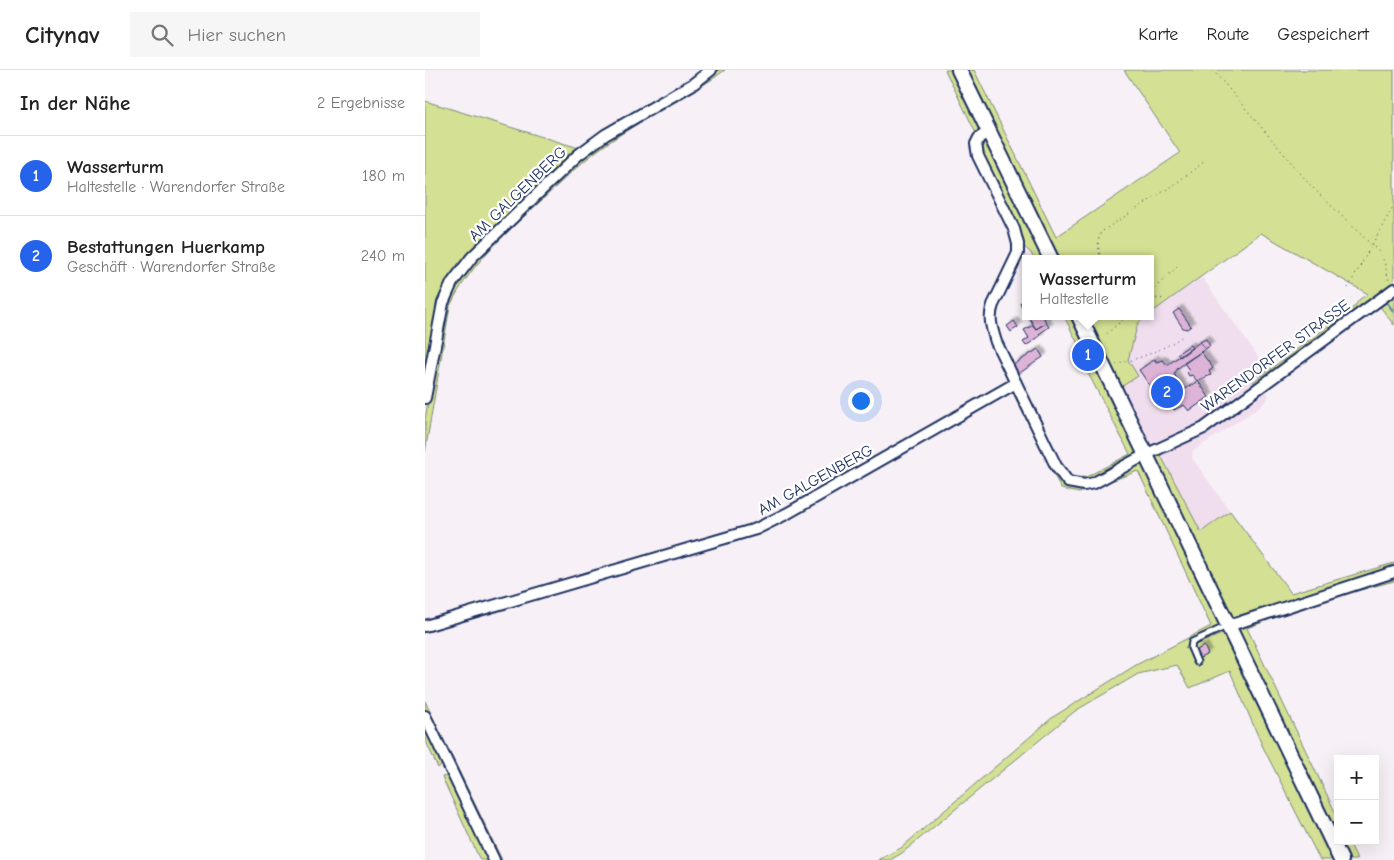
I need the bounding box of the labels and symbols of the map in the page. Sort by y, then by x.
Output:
street label: AM GALGENBERG [465,143,570,245]
street label: WARENDORFER STRASSE [1198,296,1354,416]
pin: 1 [1072,336,1104,374]
pin: 2 [1151,373,1183,411]
your location [848,388,874,414]
street label: AM GALGENBERG [755,441,876,519]

